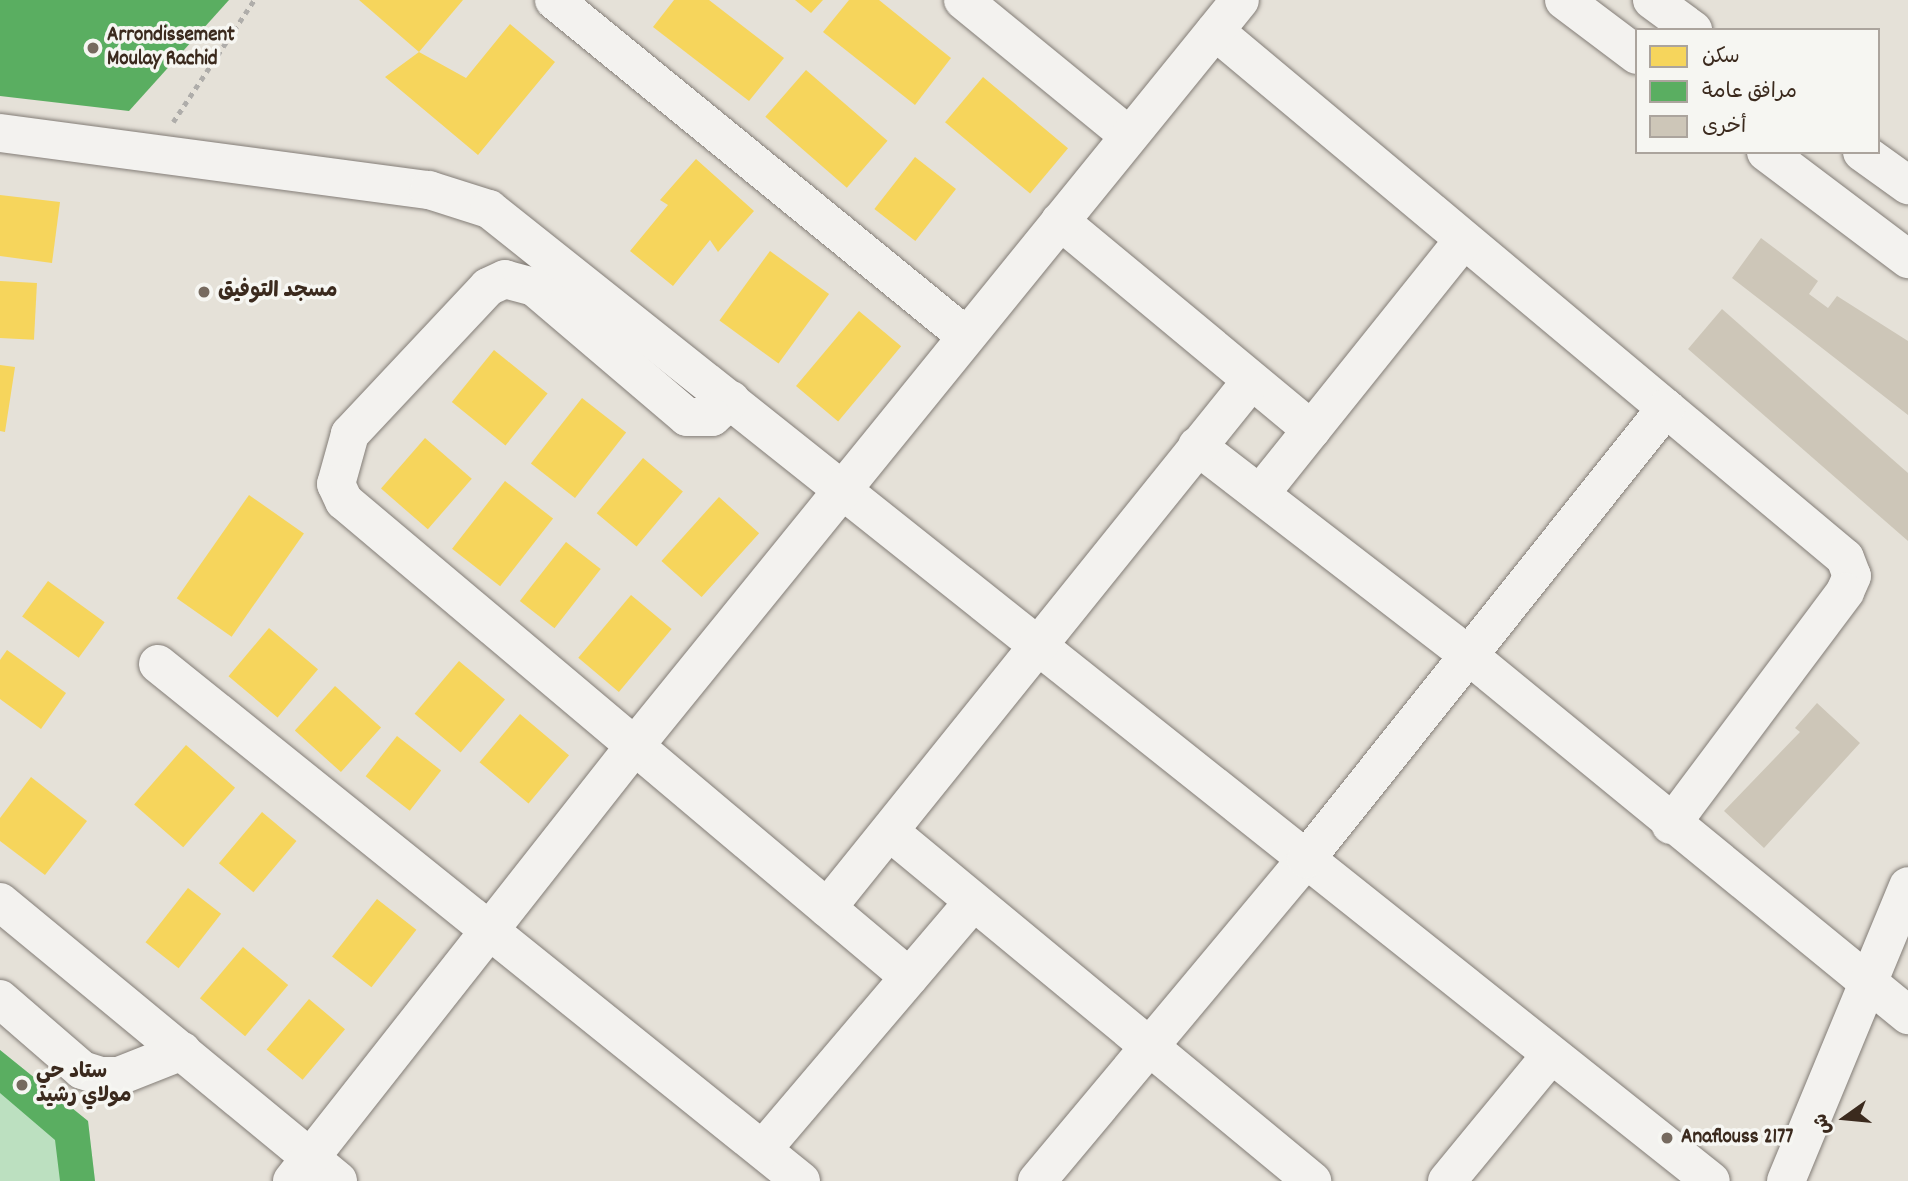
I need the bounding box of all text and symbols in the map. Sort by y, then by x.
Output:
place label: Arrondissement Moulay Rachid [107,23,235,73]
legend [1635,28,1880,154]
marker: Arrondissement Moulay Rachid [85,40,101,56]
text: سكن [1702,43,1740,73]
text: مرافق عامة [1702,78,1797,108]
text: أخرى [1702,113,1746,143]
place label: مسجد التوفيق [218,279,337,305]
marker: مسجد التوفيق [196,284,212,300]
place label: ستاد حي مولاي رشيد [36,1060,131,1110]
marker: ستاد حي مولاي رشيد [14,1077,30,1093]
north arrow [1810,1083,1880,1153]
text: ش [1808,1110,1840,1137]
place label: Anaflouss 2177 [1681,1125,1793,1151]
marker: Anaflouss 2177 [1659,1130,1675,1146]

